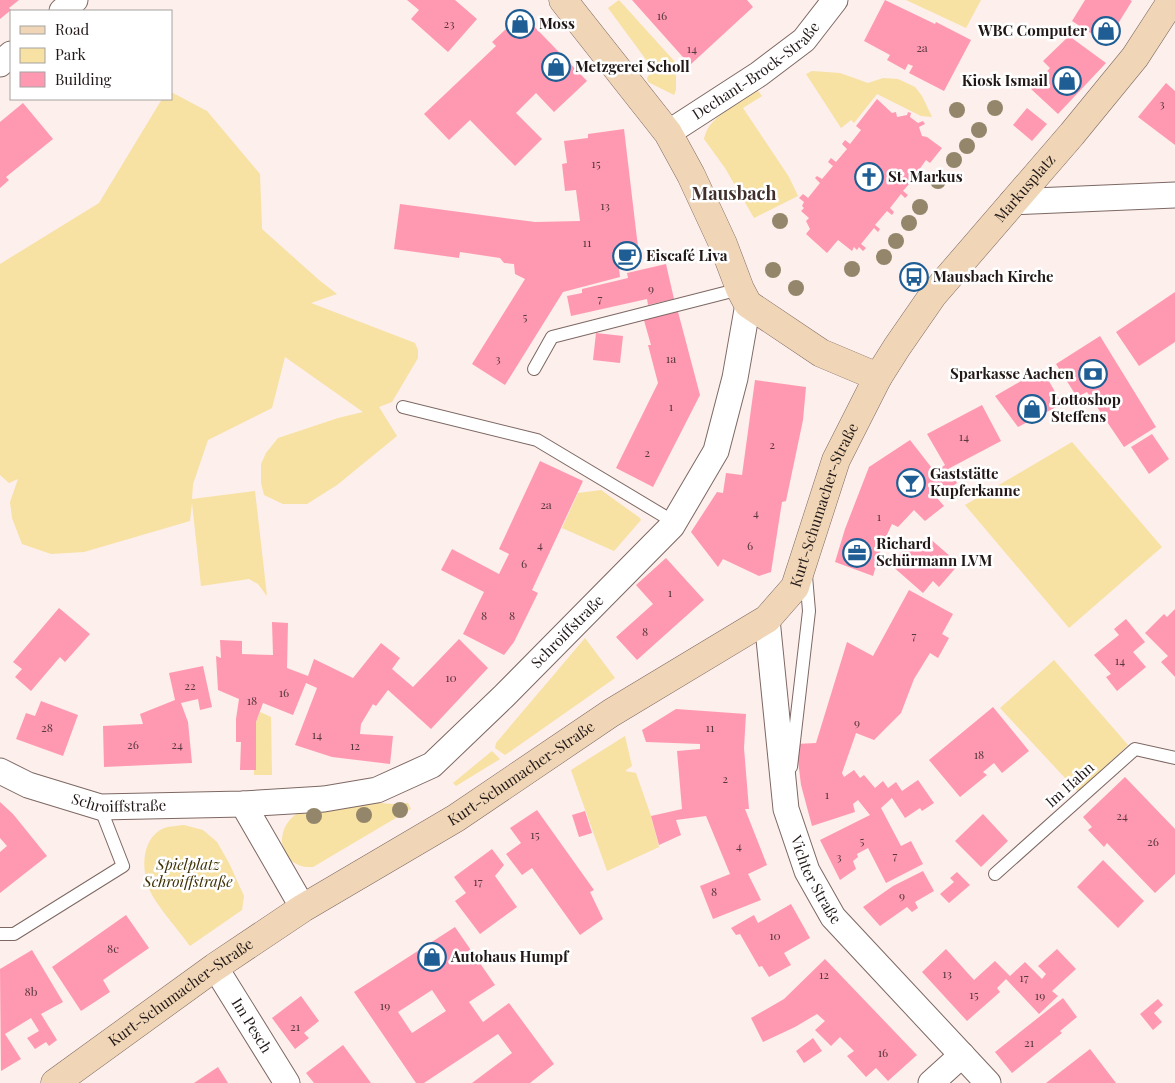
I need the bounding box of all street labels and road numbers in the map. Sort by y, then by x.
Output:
street label: Dechant-Brock-Straße [688,17,823,124]
street label: Markusplatz [989,150,1059,226]
street label: Kurt-Schumacher-Straße [785,419,862,589]
street label: Schroiffstraße [526,590,607,672]
street label: Kurt-Schumacher-Straße [444,716,598,830]
street label: Im Hahn [1041,757,1098,811]
street label: Schroiffstraße [69,788,166,816]
street label: Vichter Straße [786,832,846,928]
street label: Kurt-Schumacher-Straße [104,933,257,1050]
street label: Im Pesch [228,994,277,1057]

